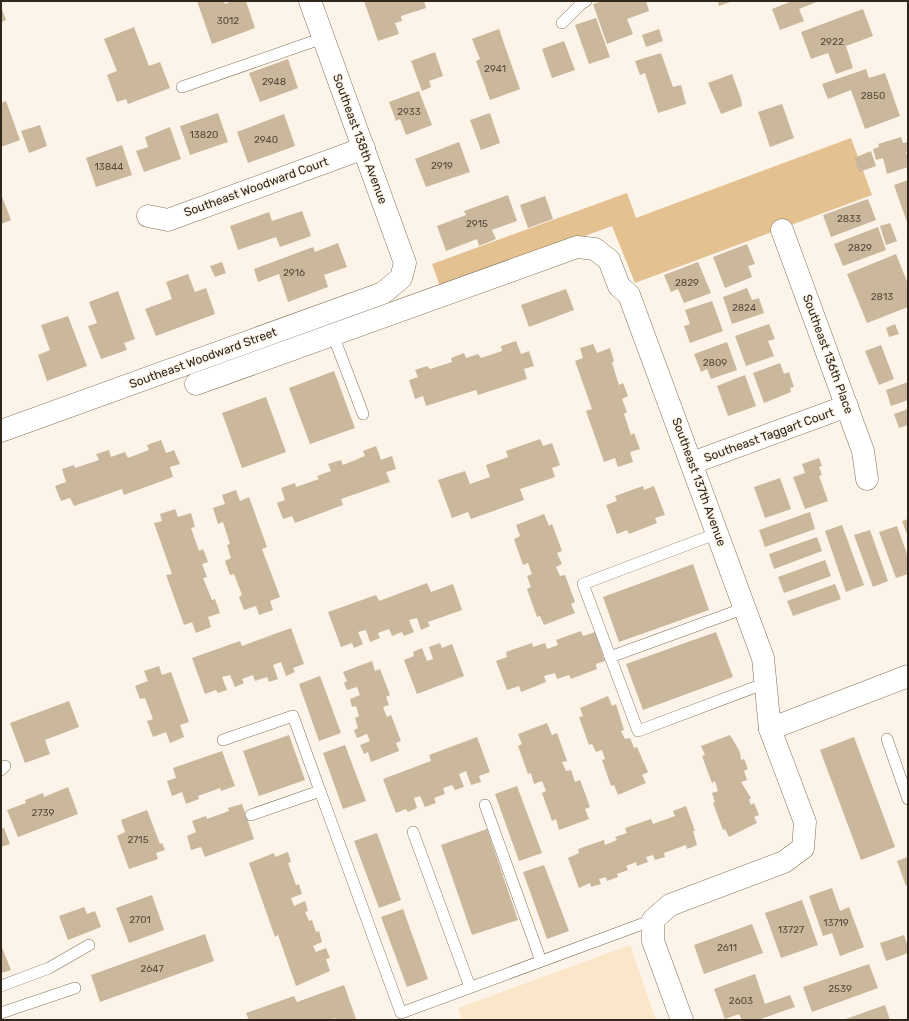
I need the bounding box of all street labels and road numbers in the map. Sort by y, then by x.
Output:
street label: Southeast 138th Avenue [330,72,390,206]
street label: Southeast Woodward Court [182,154,330,220]
street label: Southeast 136th Place [800,293,856,416]
street label: Southeast Woodward Street [127,325,279,391]
street label: Southeast Taggart Court [702,405,836,465]
street label: Southeast 137th Avenue [669,416,729,548]

